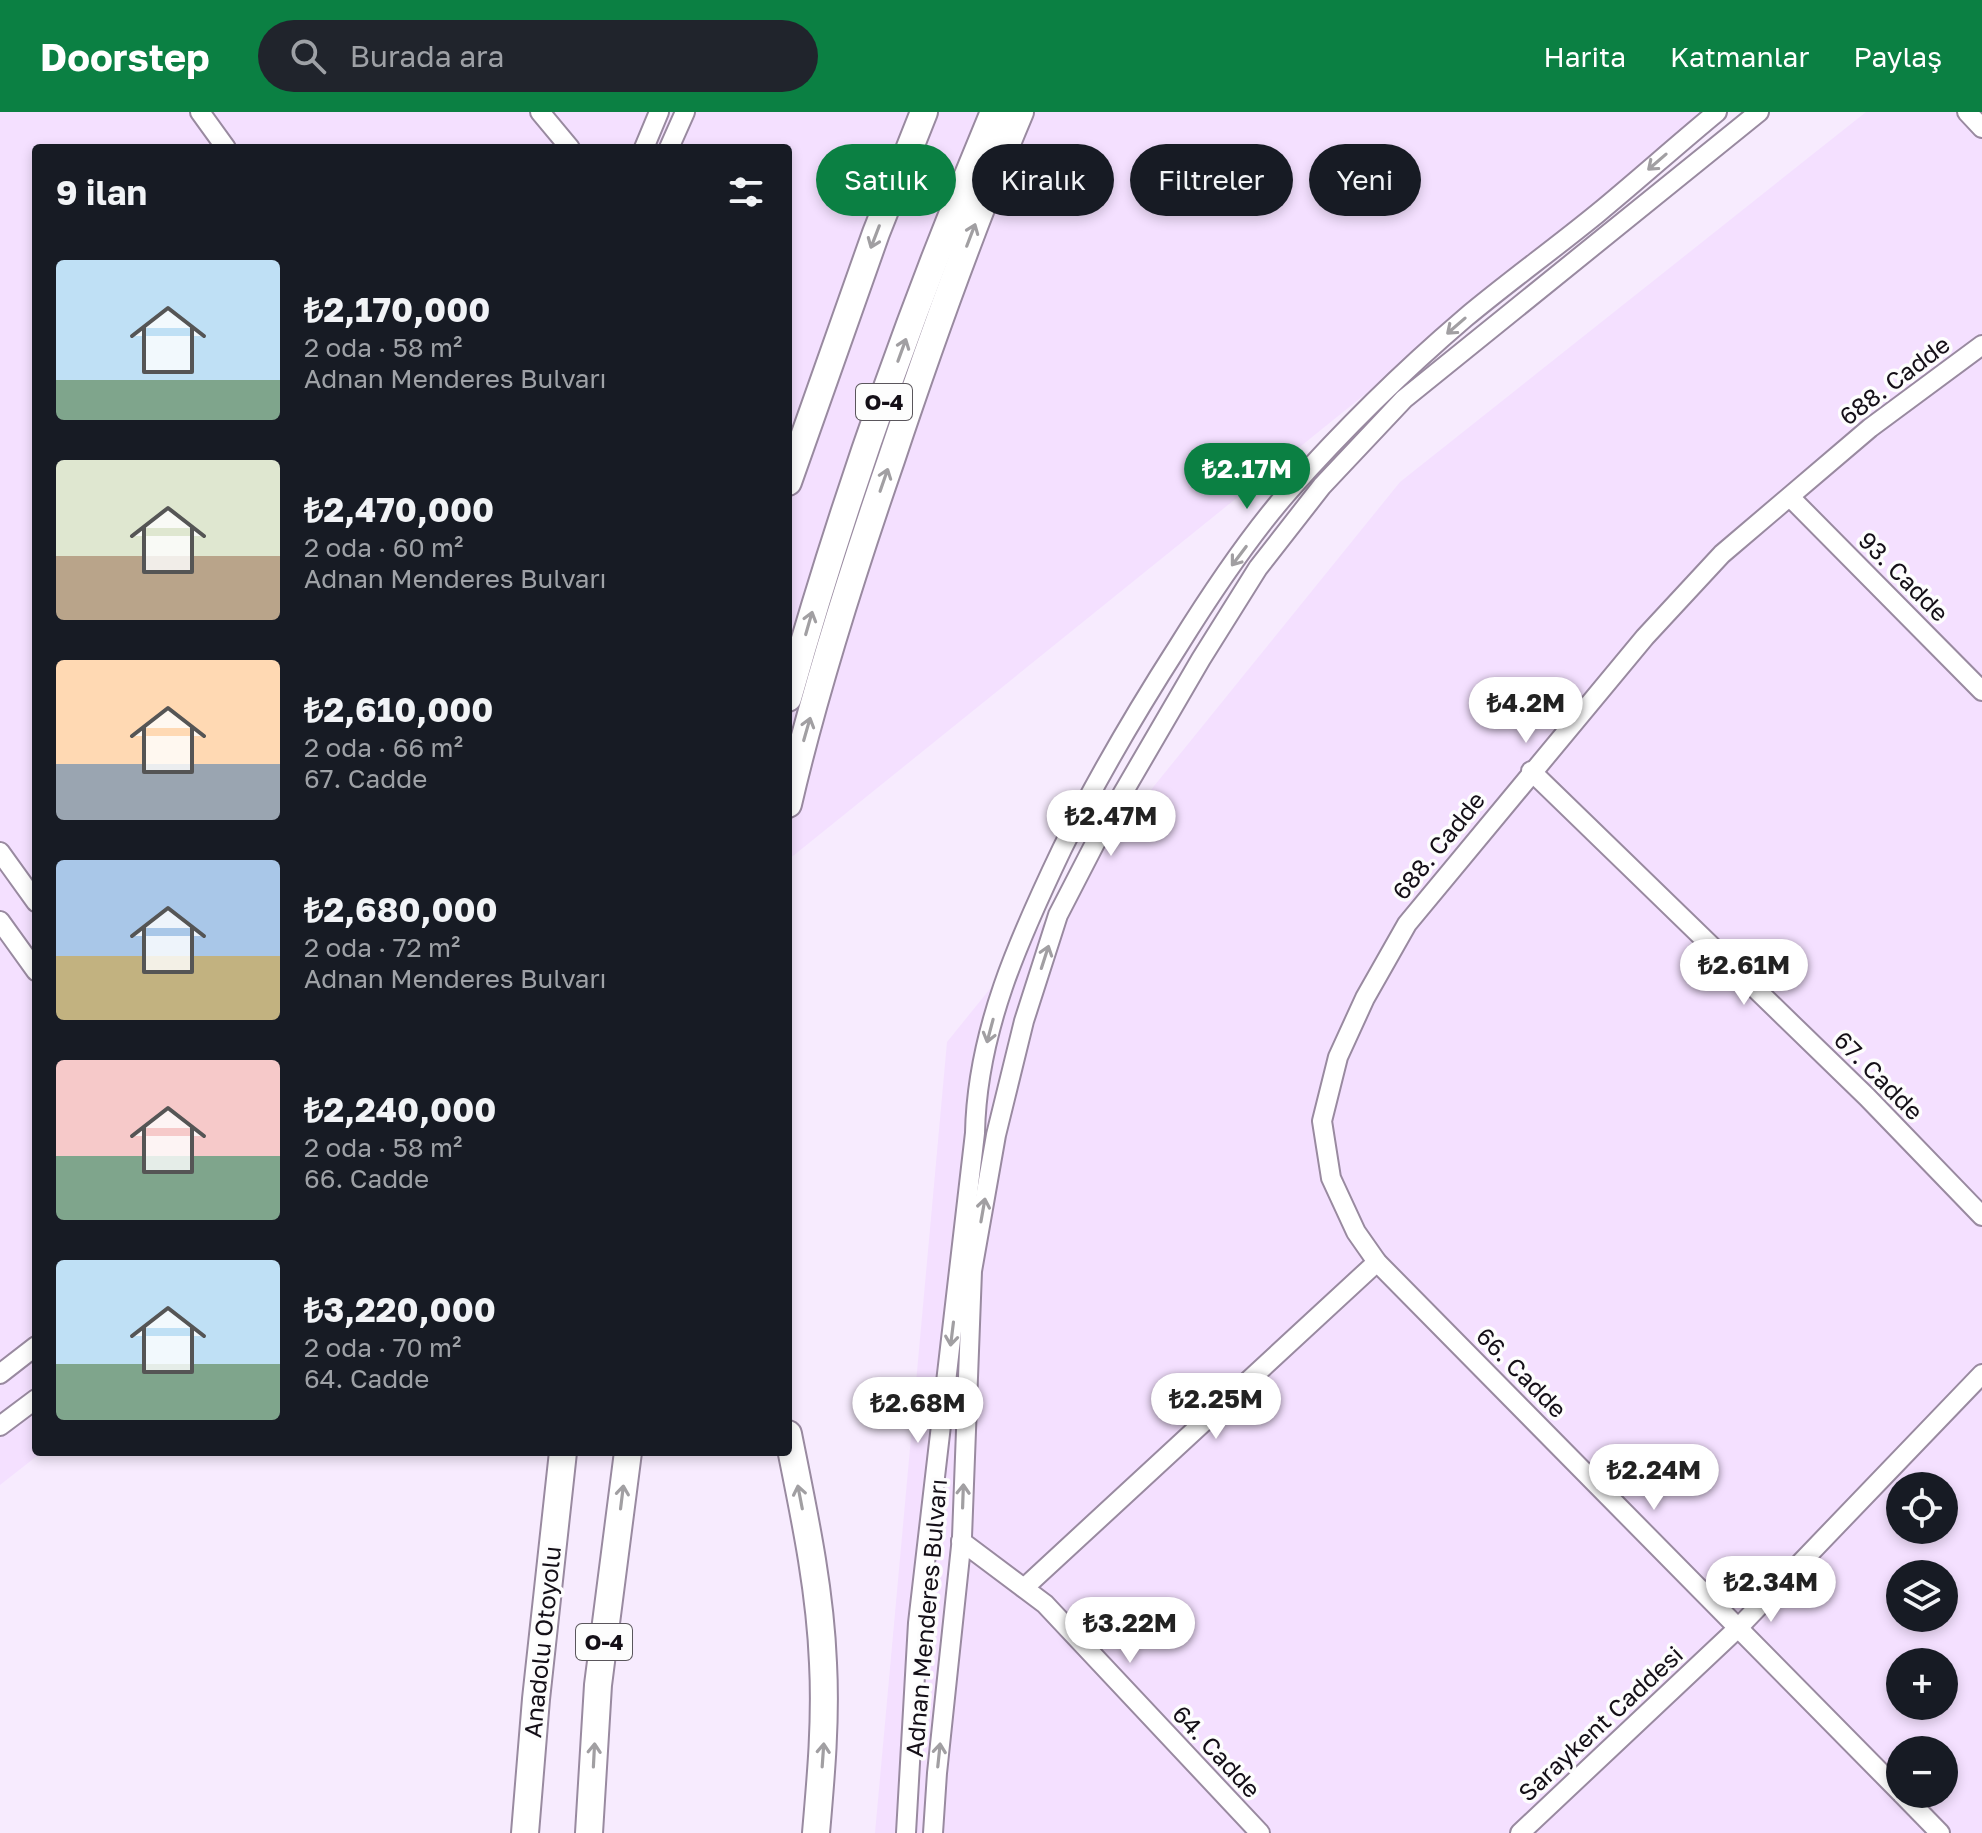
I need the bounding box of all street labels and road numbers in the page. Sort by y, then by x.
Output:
street label: 688. Cadde [1833,329,1955,431]
road number: O-4 [856,384,912,420]
street label: 93. Cadde [1853,525,1955,627]
street label: 688. Cadde [1386,785,1490,905]
street label: 67. Cadde [1829,1024,1930,1125]
street label: 66. Cadde [1471,1321,1573,1423]
street label: Adnan Menderes Bulvarı [899,1477,952,1758]
street label: Anadolu Otoyolu [517,1545,566,1739]
road number: O-4 [576,1624,632,1660]
street label: Saraykent Caddesi [1512,1639,1688,1807]
street label: 64. Cadde [1167,1699,1267,1803]

